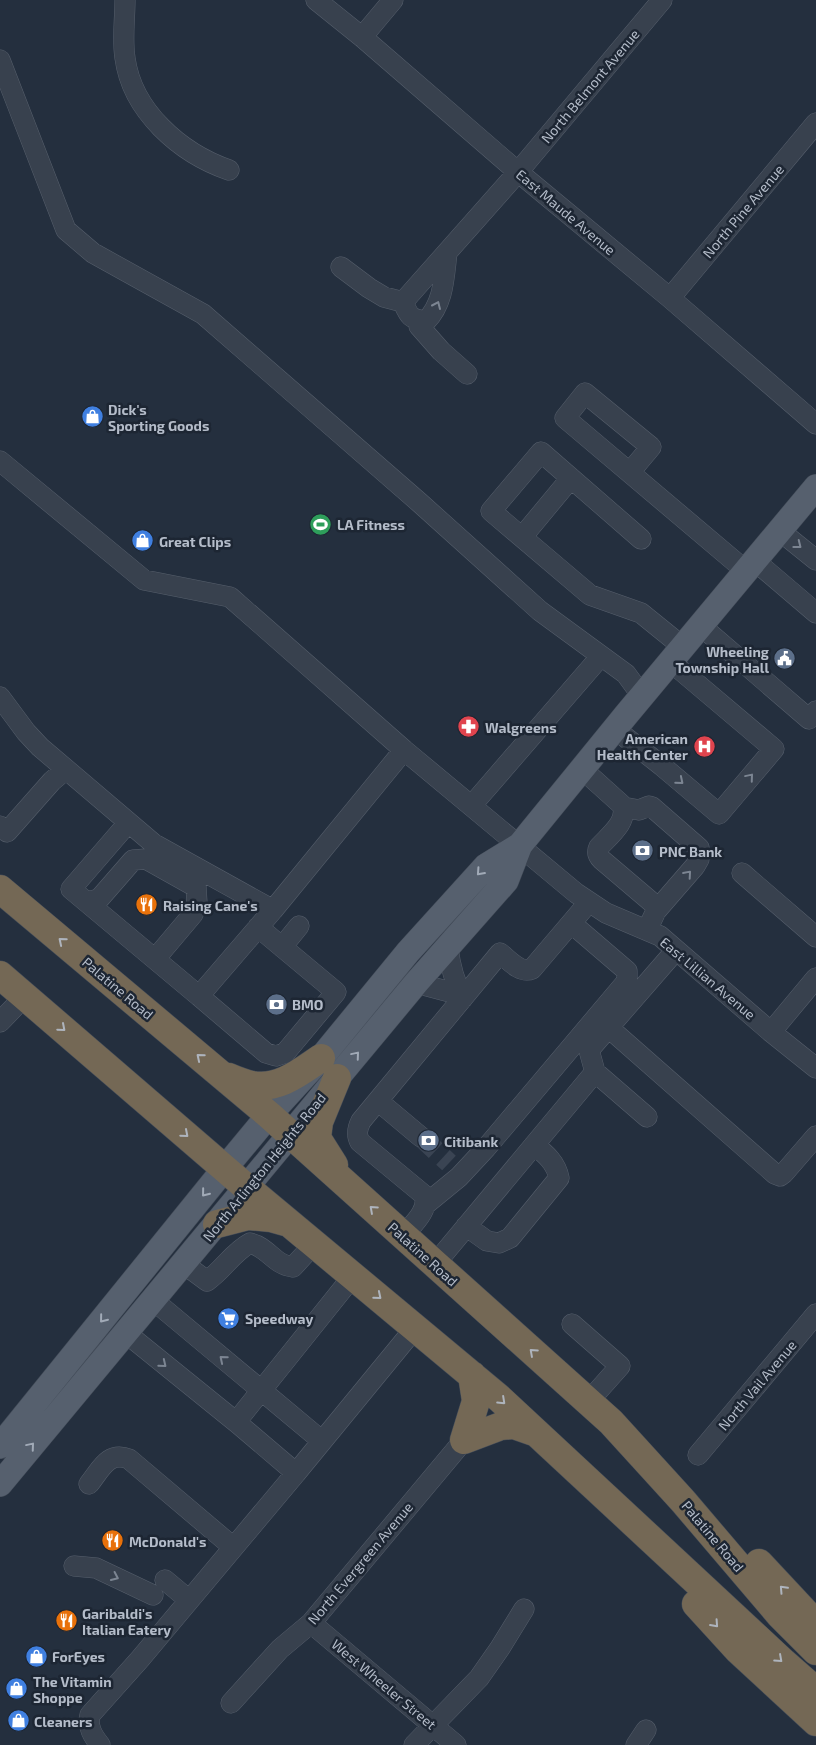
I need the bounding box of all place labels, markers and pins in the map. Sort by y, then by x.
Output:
place label: Dick's Sporting Goods [108,401,209,434]
shop icon: Dick's Sporting Goods [80,405,104,429]
sports icon: LA Fitness [309,512,333,536]
place label: LA Fitness [337,516,405,533]
shop icon: Great Clips [131,529,155,553]
place label: Great Clips [159,533,231,550]
place label: Wheeling Township Hall [675,643,769,676]
public building icon: Wheeling Township Hall [773,647,797,671]
pharmacy icon: Walgreens [457,715,481,739]
place label: Walgreens [485,719,557,736]
place label: American Health Center [597,730,688,763]
hospital icon: American Health Center [692,734,716,758]
bank icon: PNC Bank [631,839,655,863]
place label: PNC Bank [659,843,722,860]
restaurant icon: Raising Cane's [135,893,159,917]
place label: Raising Cane's [163,897,258,914]
bank icon: BMO [264,992,288,1016]
place label: BMO [292,996,323,1013]
bank icon: Citibank [416,1129,440,1153]
place label: Citibank [444,1133,498,1150]
supermarket icon: Speedway [217,1306,241,1330]
place label: Speedway [245,1310,314,1327]
restaurant icon: McDonald's [101,1529,125,1553]
place label: McDonald's [129,1533,207,1550]
place label: Garibaldi's Italian Eatery [82,1605,171,1638]
restaurant icon: Garibaldi's Italian Eatery [54,1609,78,1633]
shop icon: ForEyes [24,1644,48,1668]
place label: ForEyes [52,1648,105,1665]
place label: The Vitamin Shoppe [33,1673,112,1706]
shop icon: The Vitamin Shoppe [5,1677,29,1701]
shop icon: Cleaners [6,1709,30,1733]
place label: Cleaners [34,1713,92,1730]

